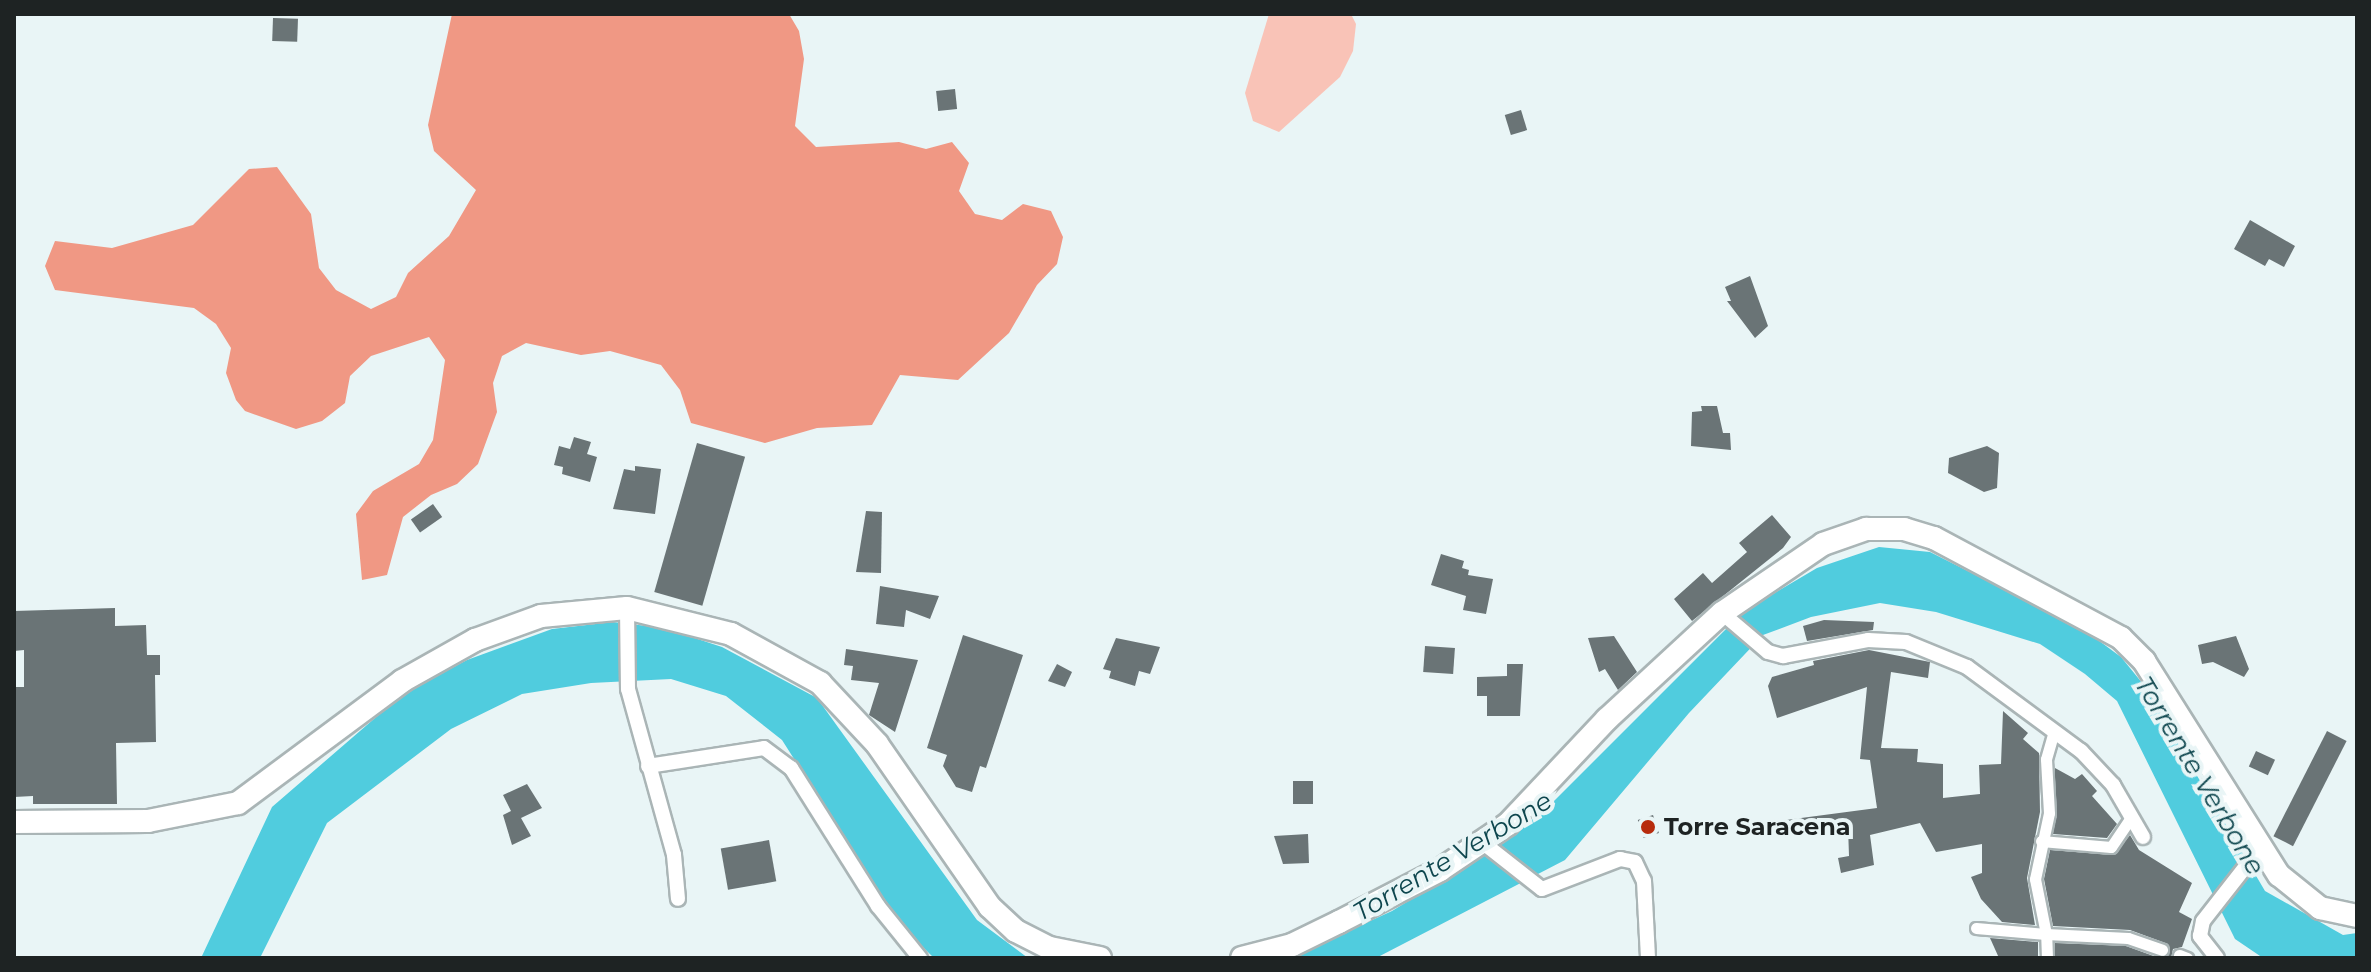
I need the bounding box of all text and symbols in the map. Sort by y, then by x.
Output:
water label: Torrente Verbone [2127,671,2271,881]
water label: Torrente Verbone [1348,785,1558,929]
place label: Torre Saracena [1664,813,1851,841]
marker: Torre Saracena [1639,818,1657,836]

